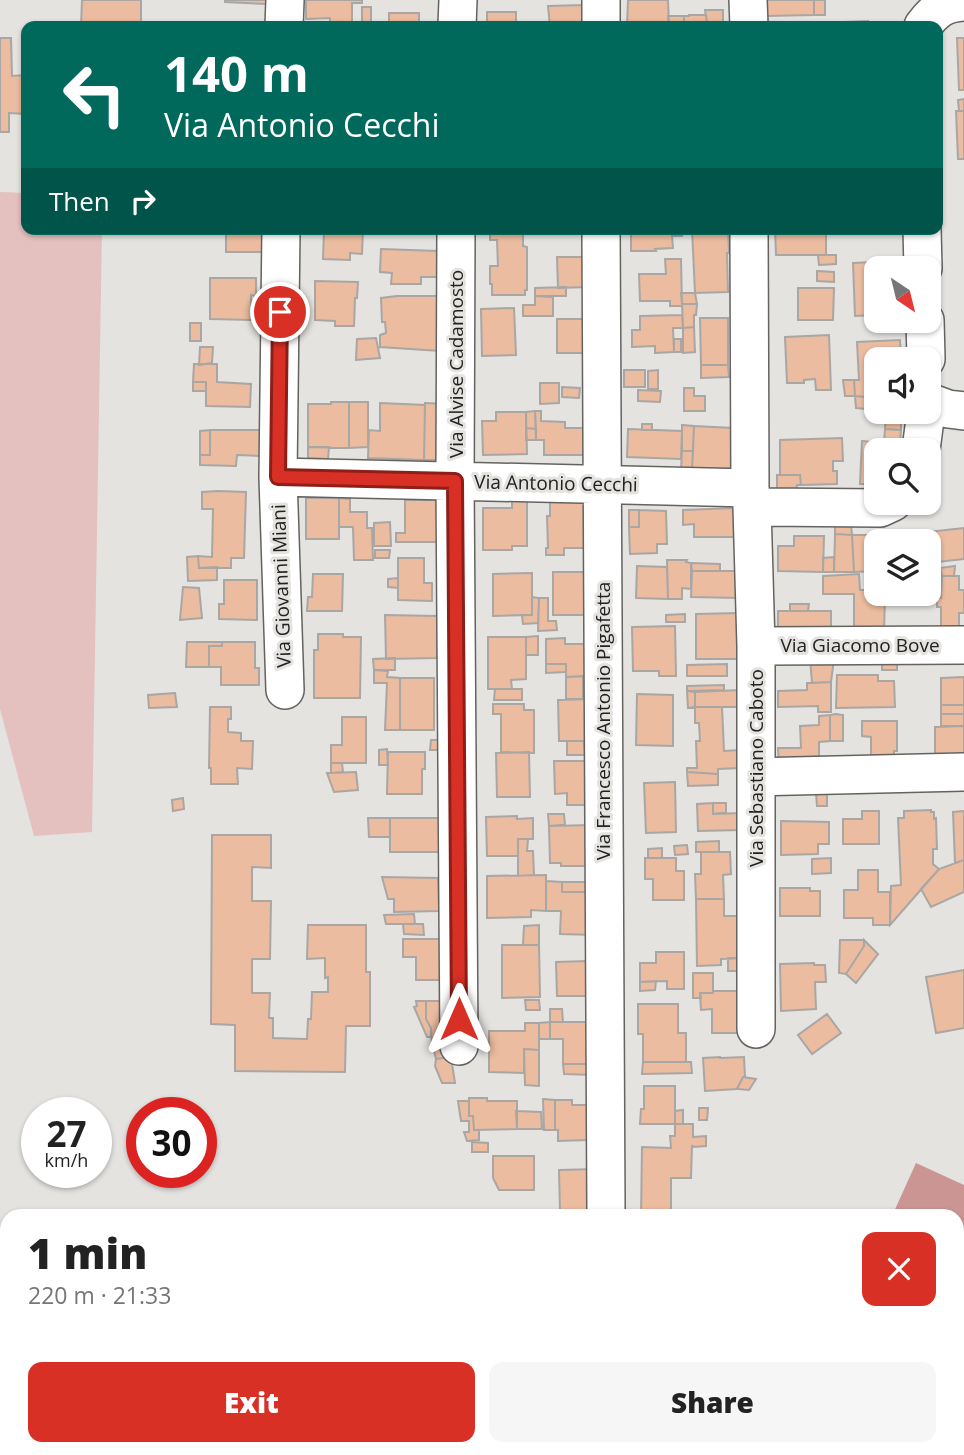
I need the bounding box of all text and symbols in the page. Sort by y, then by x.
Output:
text: 140 m [164,40,309,106]
icon: left [49,49,140,140]
text: Via Antonio Cecchi [164,103,440,146]
icon: right [124,182,162,220]
text: Then [49,183,110,219]
north arrow [864,256,942,332]
map controls [864,256,941,606]
street label: Via Alvise Cadamosto [443,270,469,458]
pin [250,282,310,342]
icon: arrive [261,293,299,331]
button: sound [864,347,941,424]
button: search [864,438,941,515]
street label: Via Antonio Cecchi [474,469,638,497]
street label: Via Giovanni Miani [265,504,297,668]
button: layers [864,529,941,606]
street label: Via Francesco Antonio Pigafetta [590,582,616,860]
street label: Via Giacomo Bove [780,632,940,658]
street label: Via Sebastiano Caboto [743,669,769,867]
position arrow [422,982,496,1056]
speed limit sign: 30 [126,1097,217,1188]
text: 27 [46,1110,87,1157]
text: km/h [45,1148,88,1172]
text: 1 min [28,1224,147,1281]
button: close [862,1232,936,1306]
text: 220 m · 21:33 [28,1279,171,1311]
button: Exit [28,1362,475,1442]
button: Share [489,1362,936,1442]

